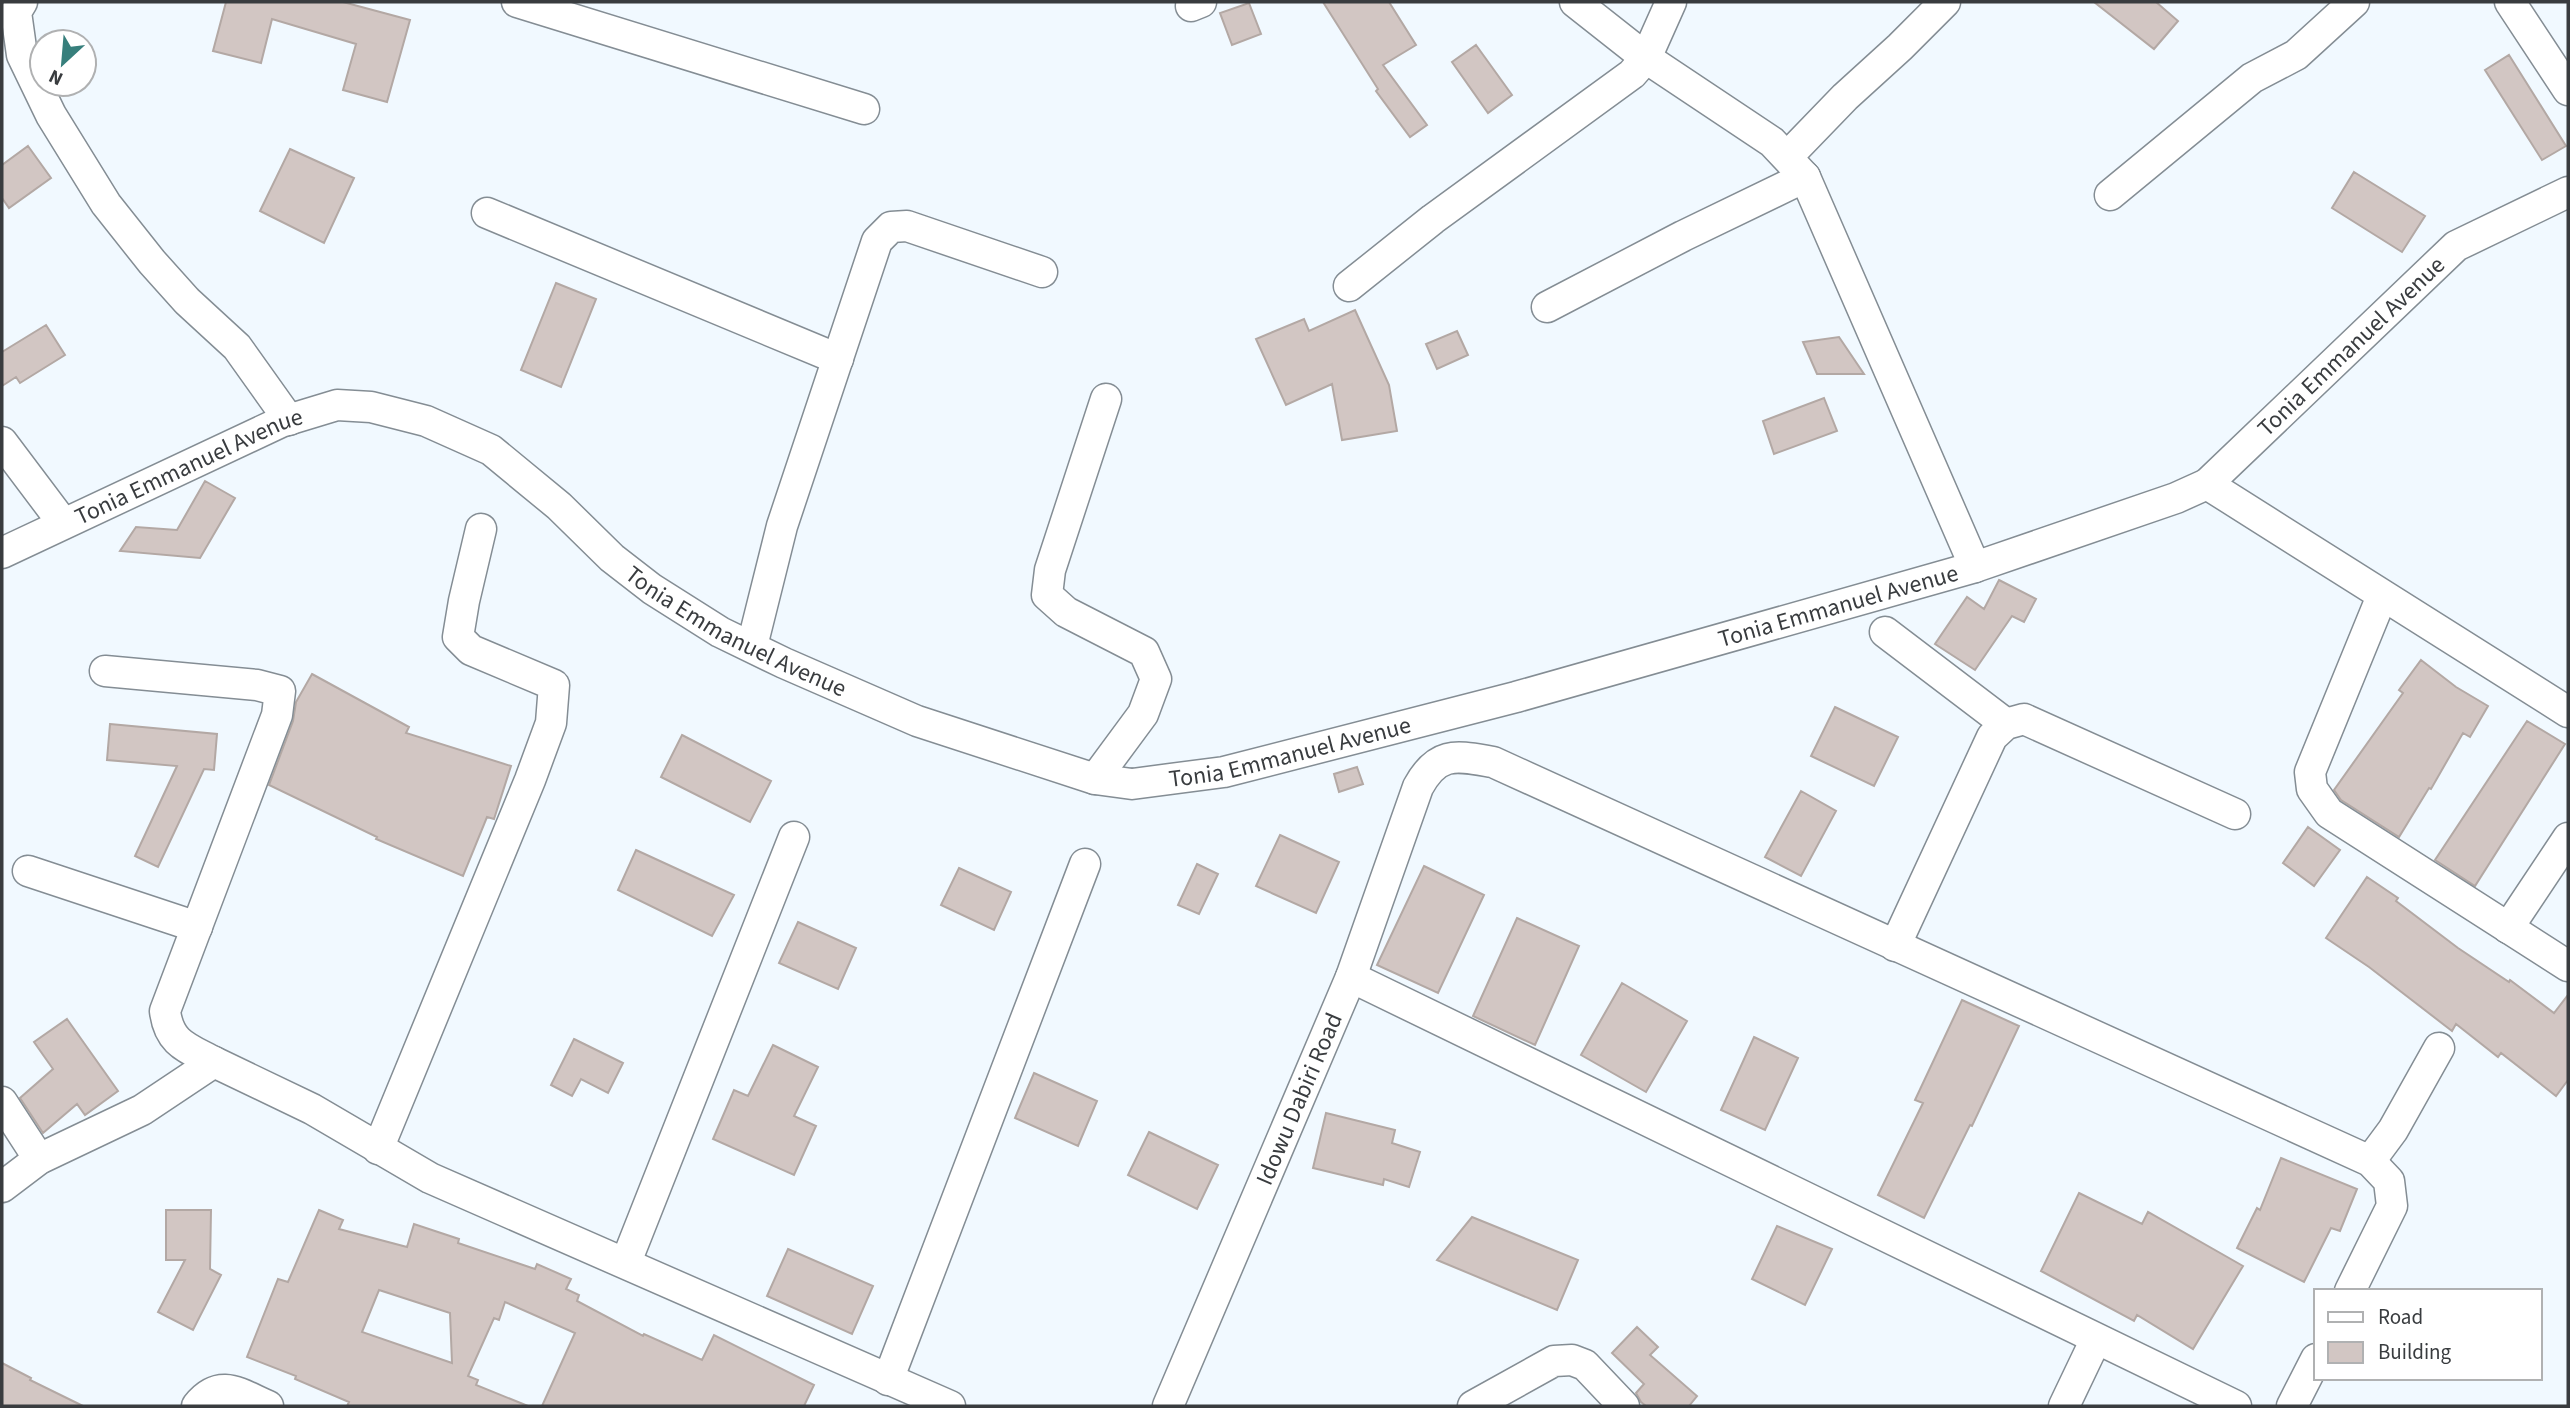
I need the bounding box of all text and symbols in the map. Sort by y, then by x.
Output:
north arrow [28,28,98,98]
text: N [45,62,68,92]
street label: Tonia Emmanuel Avenue [2249,248,2453,445]
street label: Tonia Emmanuel Avenue [69,399,307,534]
street label: Tonia Emmanuel Avenue [1714,555,1962,656]
street label: Tonia Emmanuel Avenue [618,557,852,706]
street label: Tonia Emmanuel Avenue [1167,707,1415,797]
street label: Idowu Dabiri Road [1247,1007,1351,1190]
legend [2314,1289,2542,1380]
text: Road [2378,1302,2423,1332]
text: Building [2378,1337,2452,1367]

